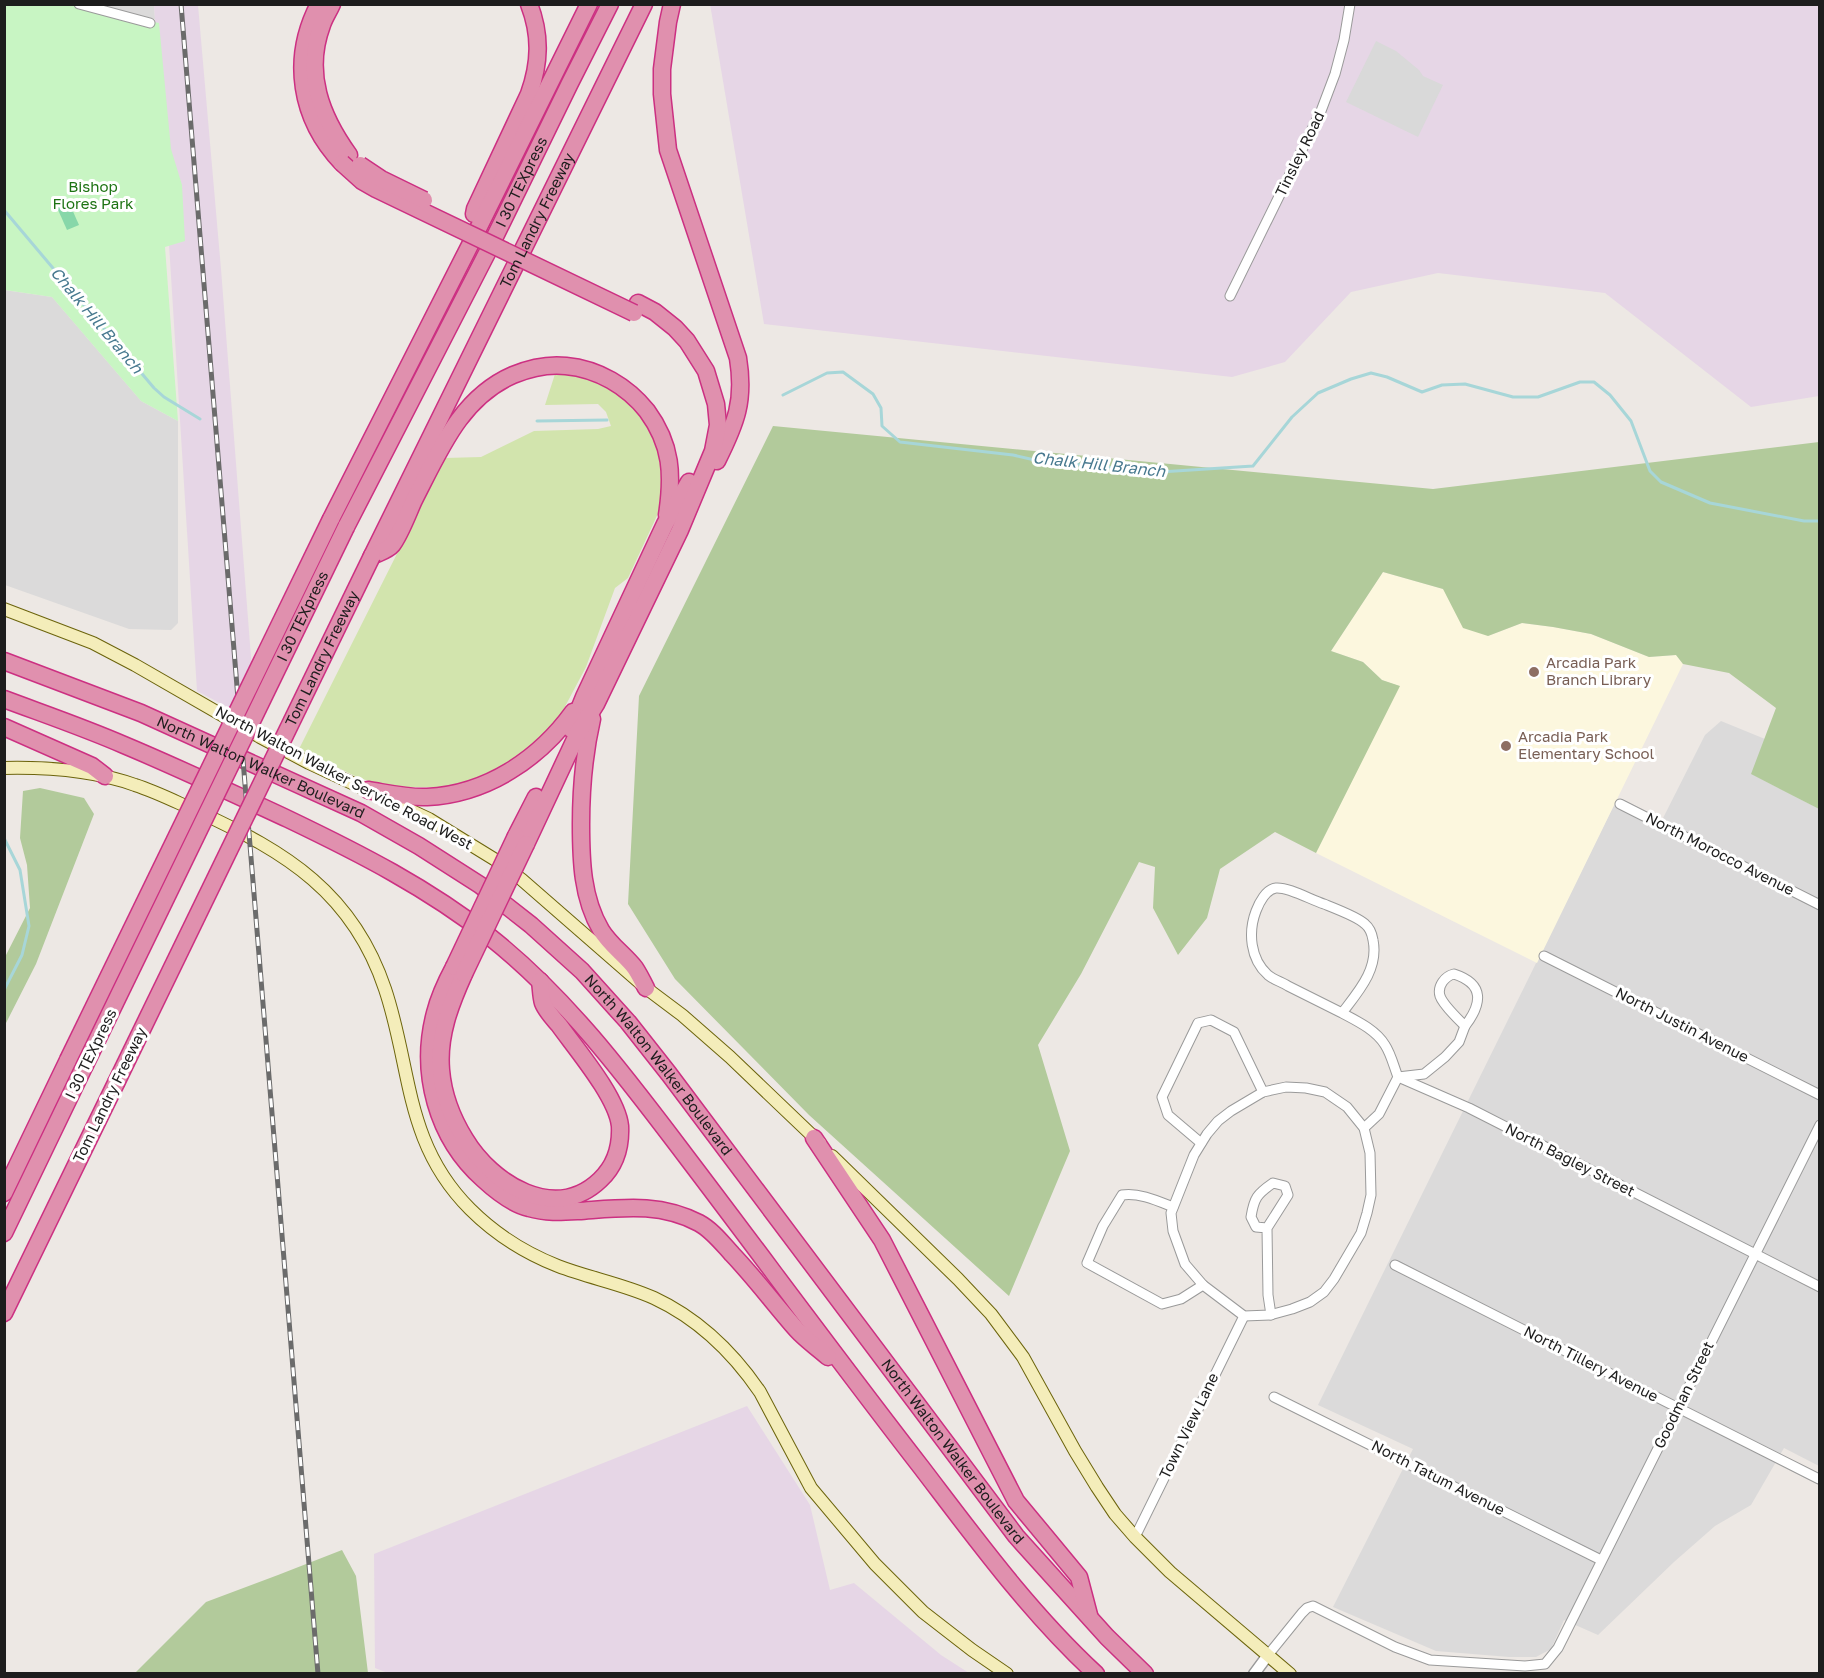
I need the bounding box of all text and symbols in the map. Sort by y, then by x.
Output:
street label: Tinsley Road [1271,108,1327,199]
street label: I 30 TEXpress [491,134,550,230]
street label: Tom Landry Freeway [496,149,578,291]
park label: Bishop Flores Park [52,177,134,212]
water label: Chalk Hill Branch [47,263,148,378]
water label: Chalk Hill Branch [1032,447,1167,481]
street label: I 30 TEXpress [272,568,331,664]
street label: Tom Landry Freeway [281,587,362,729]
place label: Arcadia Park Branch Library [1546,653,1652,688]
marker: Arcadia Park Branch Library [1527,665,1541,679]
street label: North Walton Walker Service Road West [213,701,476,853]
street label: North Walton Walker Boulevard [154,711,368,822]
place label: Arcadia Park Elementary School [1518,727,1654,762]
marker: Arcadia Park Elementary School [1499,739,1513,753]
street label: North Morocco Avenue [1643,808,1798,899]
street label: North Walton Walker Boulevard [581,970,737,1158]
street label: North Justin Avenue [1613,983,1752,1066]
street label: I 30 TEXpress [60,1005,120,1102]
street label: Tom Landry Freeway [68,1023,150,1165]
street label: North Bagley Street [1503,1119,1638,1200]
street label: North Tillery Avenue [1521,1321,1662,1405]
street label: Goodman Street [1649,1338,1717,1451]
street label: North Walton Walker Boulevard [878,1355,1029,1547]
street label: Town View Lane [1155,1369,1222,1481]
street label: North Tatum Avenue [1369,1436,1508,1519]

